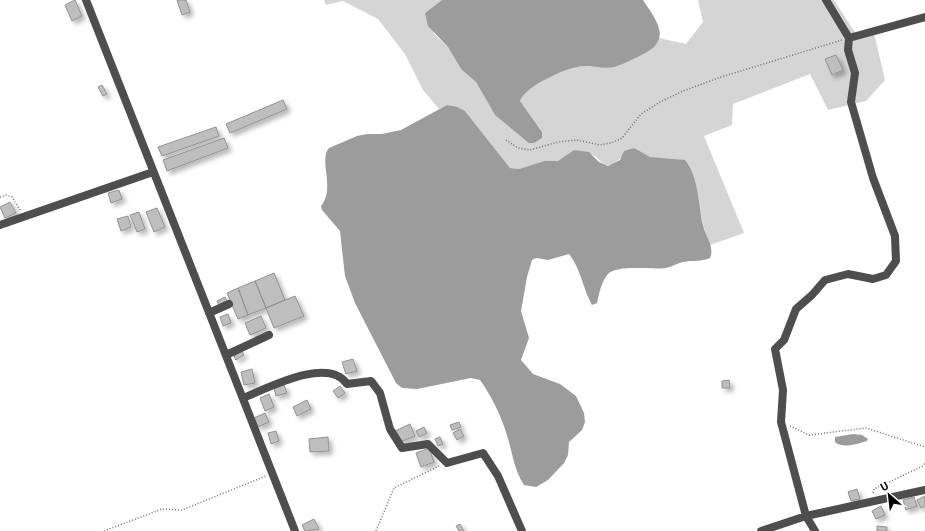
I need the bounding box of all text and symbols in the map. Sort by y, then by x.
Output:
north arrow [869,475,909,515]
text: U [878,479,891,494]

